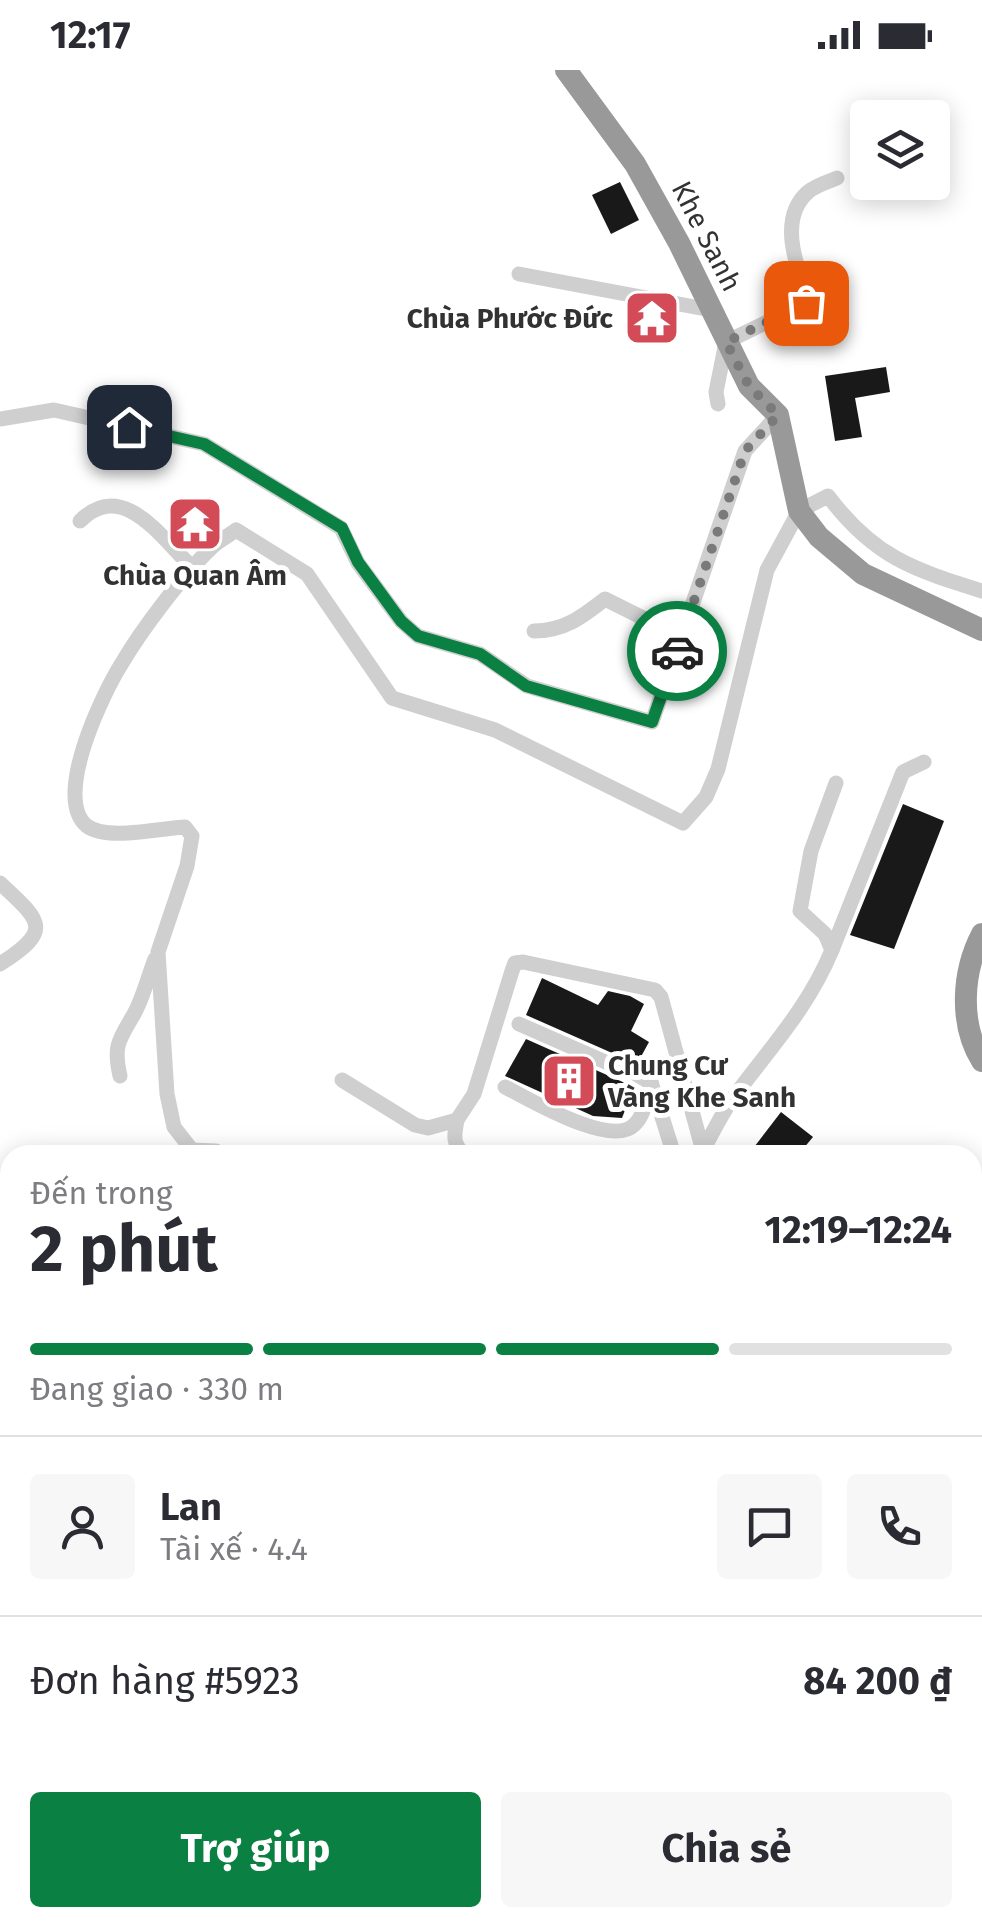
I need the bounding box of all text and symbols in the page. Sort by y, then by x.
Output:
text: 12:17 [50,12,131,58]
map controls [850,100,950,200]
button: layers [850,100,950,200]
street label: Khe Sanh [665,176,748,297]
pin [764,261,849,346]
icon: bag [779,276,834,331]
temple icon: Chùa Phước Đức [622,288,682,348]
place label: Chùa Phước Đức [407,302,614,335]
pin [87,385,172,470]
icon: home [102,400,157,455]
temple icon: Chùa Quan Âm [165,494,225,554]
place label: Chùa Quan Âm [103,559,287,592]
courier [627,601,727,701]
icon: car [650,624,705,679]
place label: Chung Cư Vàng Khe Sanh [607,1049,796,1114]
building icon: Chung Cư Vàng Khe Sanh [539,1051,599,1111]
text: Đến trong [30,1174,173,1212]
text: 12:19–12:24 [764,1207,952,1253]
text: 2 phút [30,1210,218,1288]
text: Đang giao · 330 m [30,1370,284,1408]
button: person [30,1474,135,1579]
button: chat [717,1474,822,1579]
button: phone [847,1474,952,1579]
text: Lan [160,1484,222,1530]
text: Tài xế · 4.4 [160,1530,308,1568]
text: Đơn hàng #5923 [30,1658,300,1704]
text: 84 200 ₫ [803,1658,952,1704]
button: Trợ giúp [30,1792,481,1907]
button: Chia sẻ [501,1792,952,1907]

